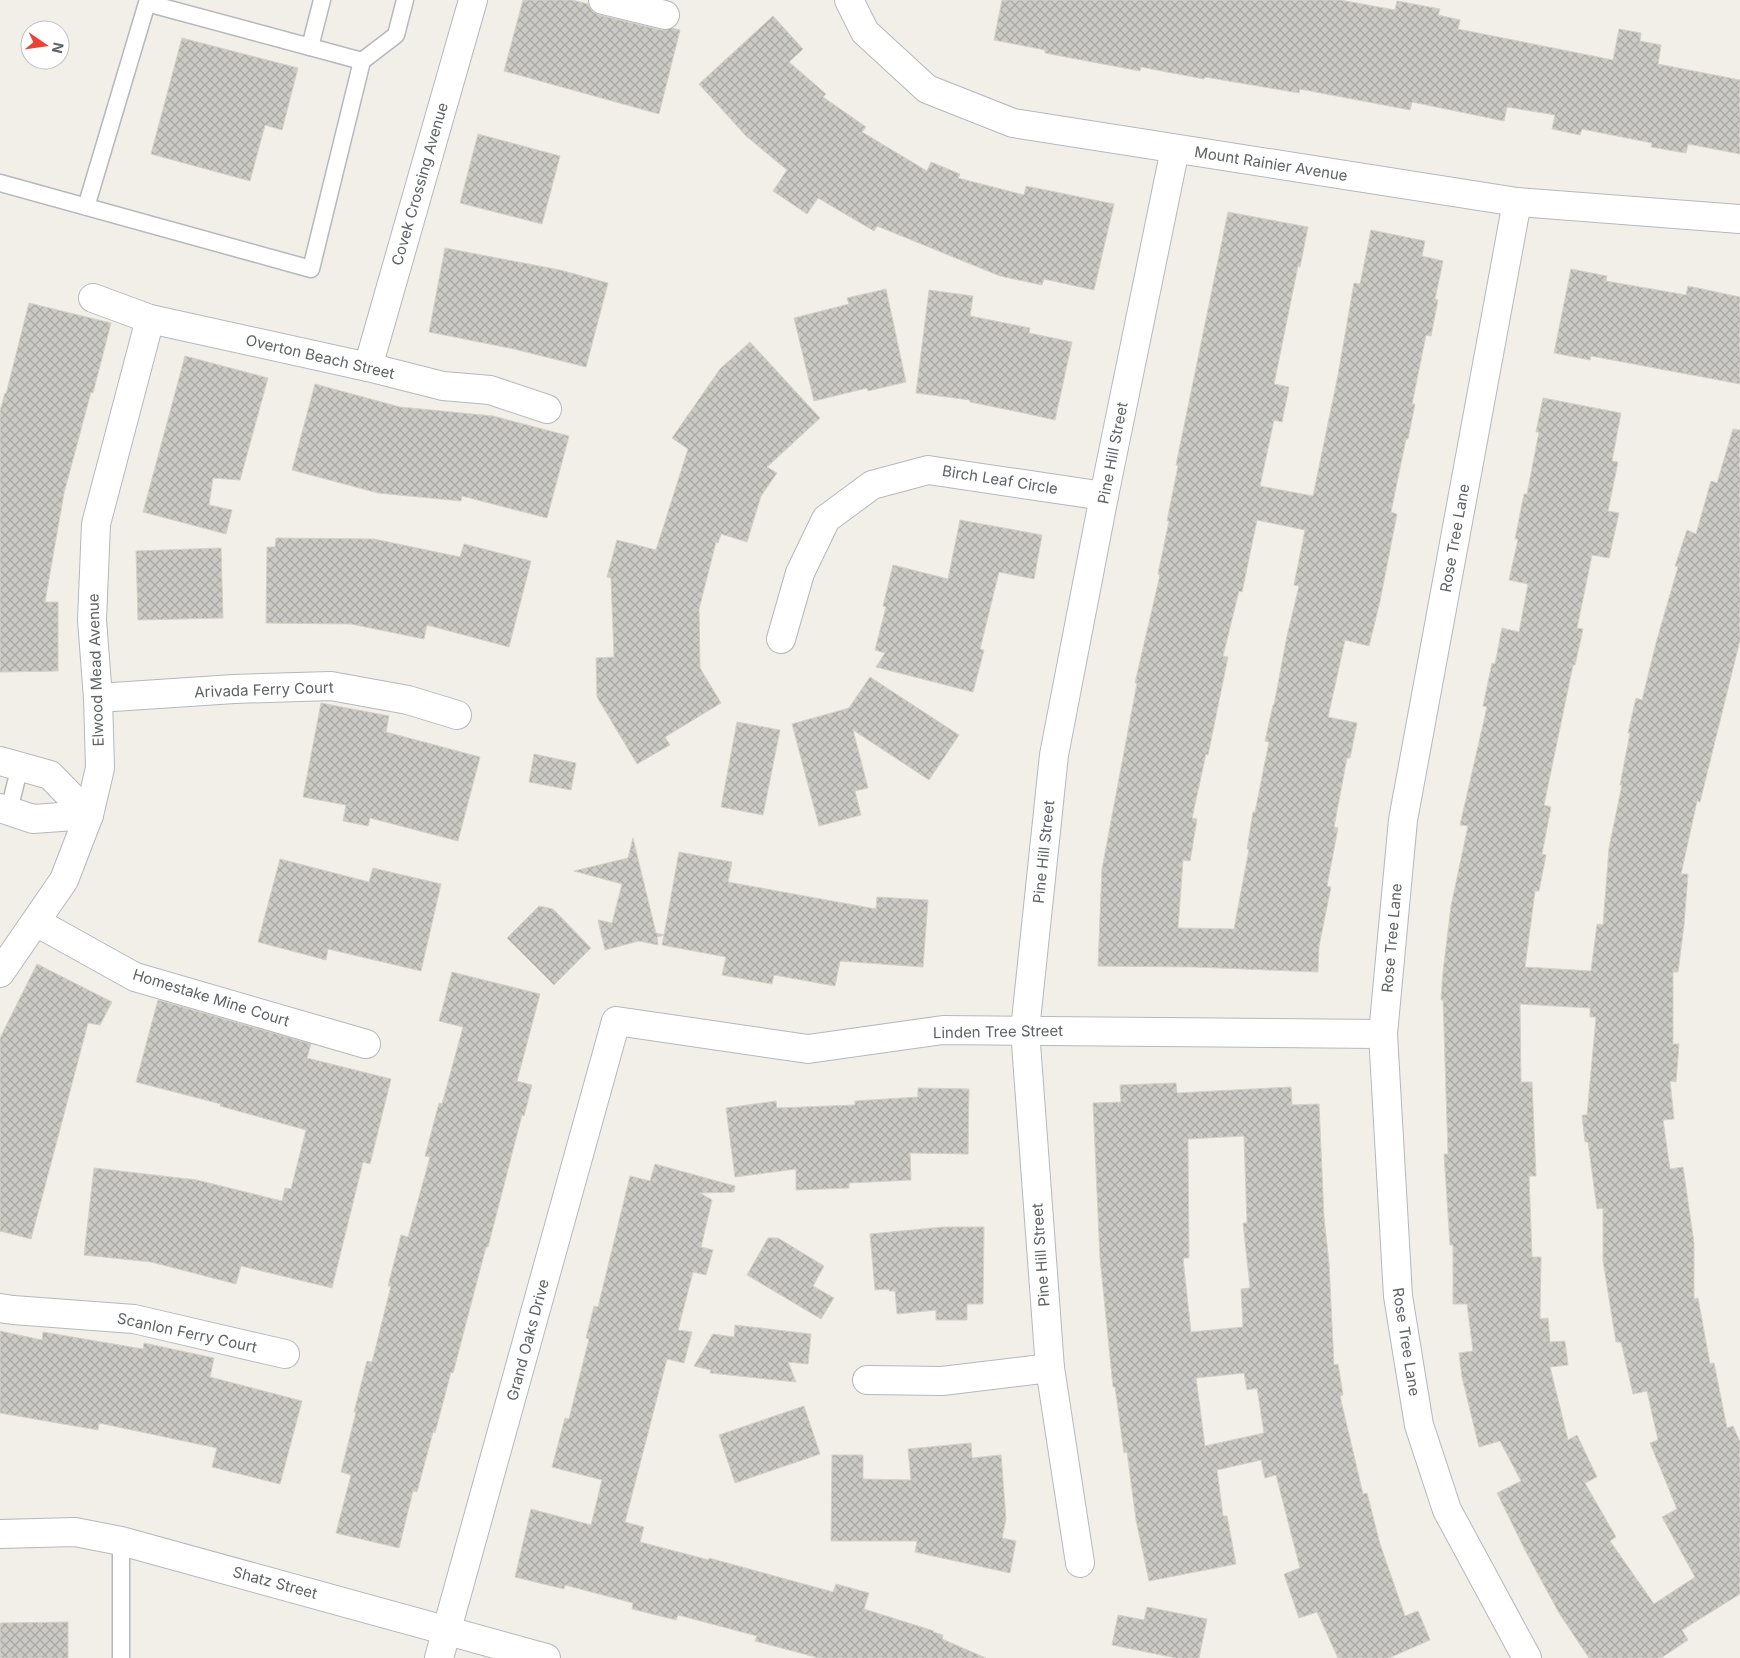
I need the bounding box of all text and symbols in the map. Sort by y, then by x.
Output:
north arrow [20,20,70,70]
text: N [49,41,68,55]
street label: Covek Crossing Avenue [387,100,452,268]
street label: Mount Rainier Avenue [1193,142,1349,185]
street label: Overton Beach Street [244,330,396,383]
street label: Pine Hill Street [1093,400,1132,506]
street label: Birch Leaf Circle [941,461,1059,498]
street label: Rose Tree Lane [1436,482,1473,594]
street label: Elwood Mead Avenue [83,593,108,747]
street label: Arivada Ferry Court [194,678,334,701]
street label: Pine Hill Street [1029,799,1058,904]
street label: Rose Tree Lane [1377,882,1406,993]
street label: Homestake Mine Court [131,965,292,1030]
street label: Linden Tree Street [933,1021,1063,1042]
street label: Pine Hill Street [1027,1203,1054,1307]
street label: Grand Oaks Drive [502,1277,553,1403]
street label: Rose Tree Lane [1389,1286,1424,1398]
street label: Scanlon Ferry Court [115,1308,259,1357]
street label: Shatz Street [231,1562,320,1603]

